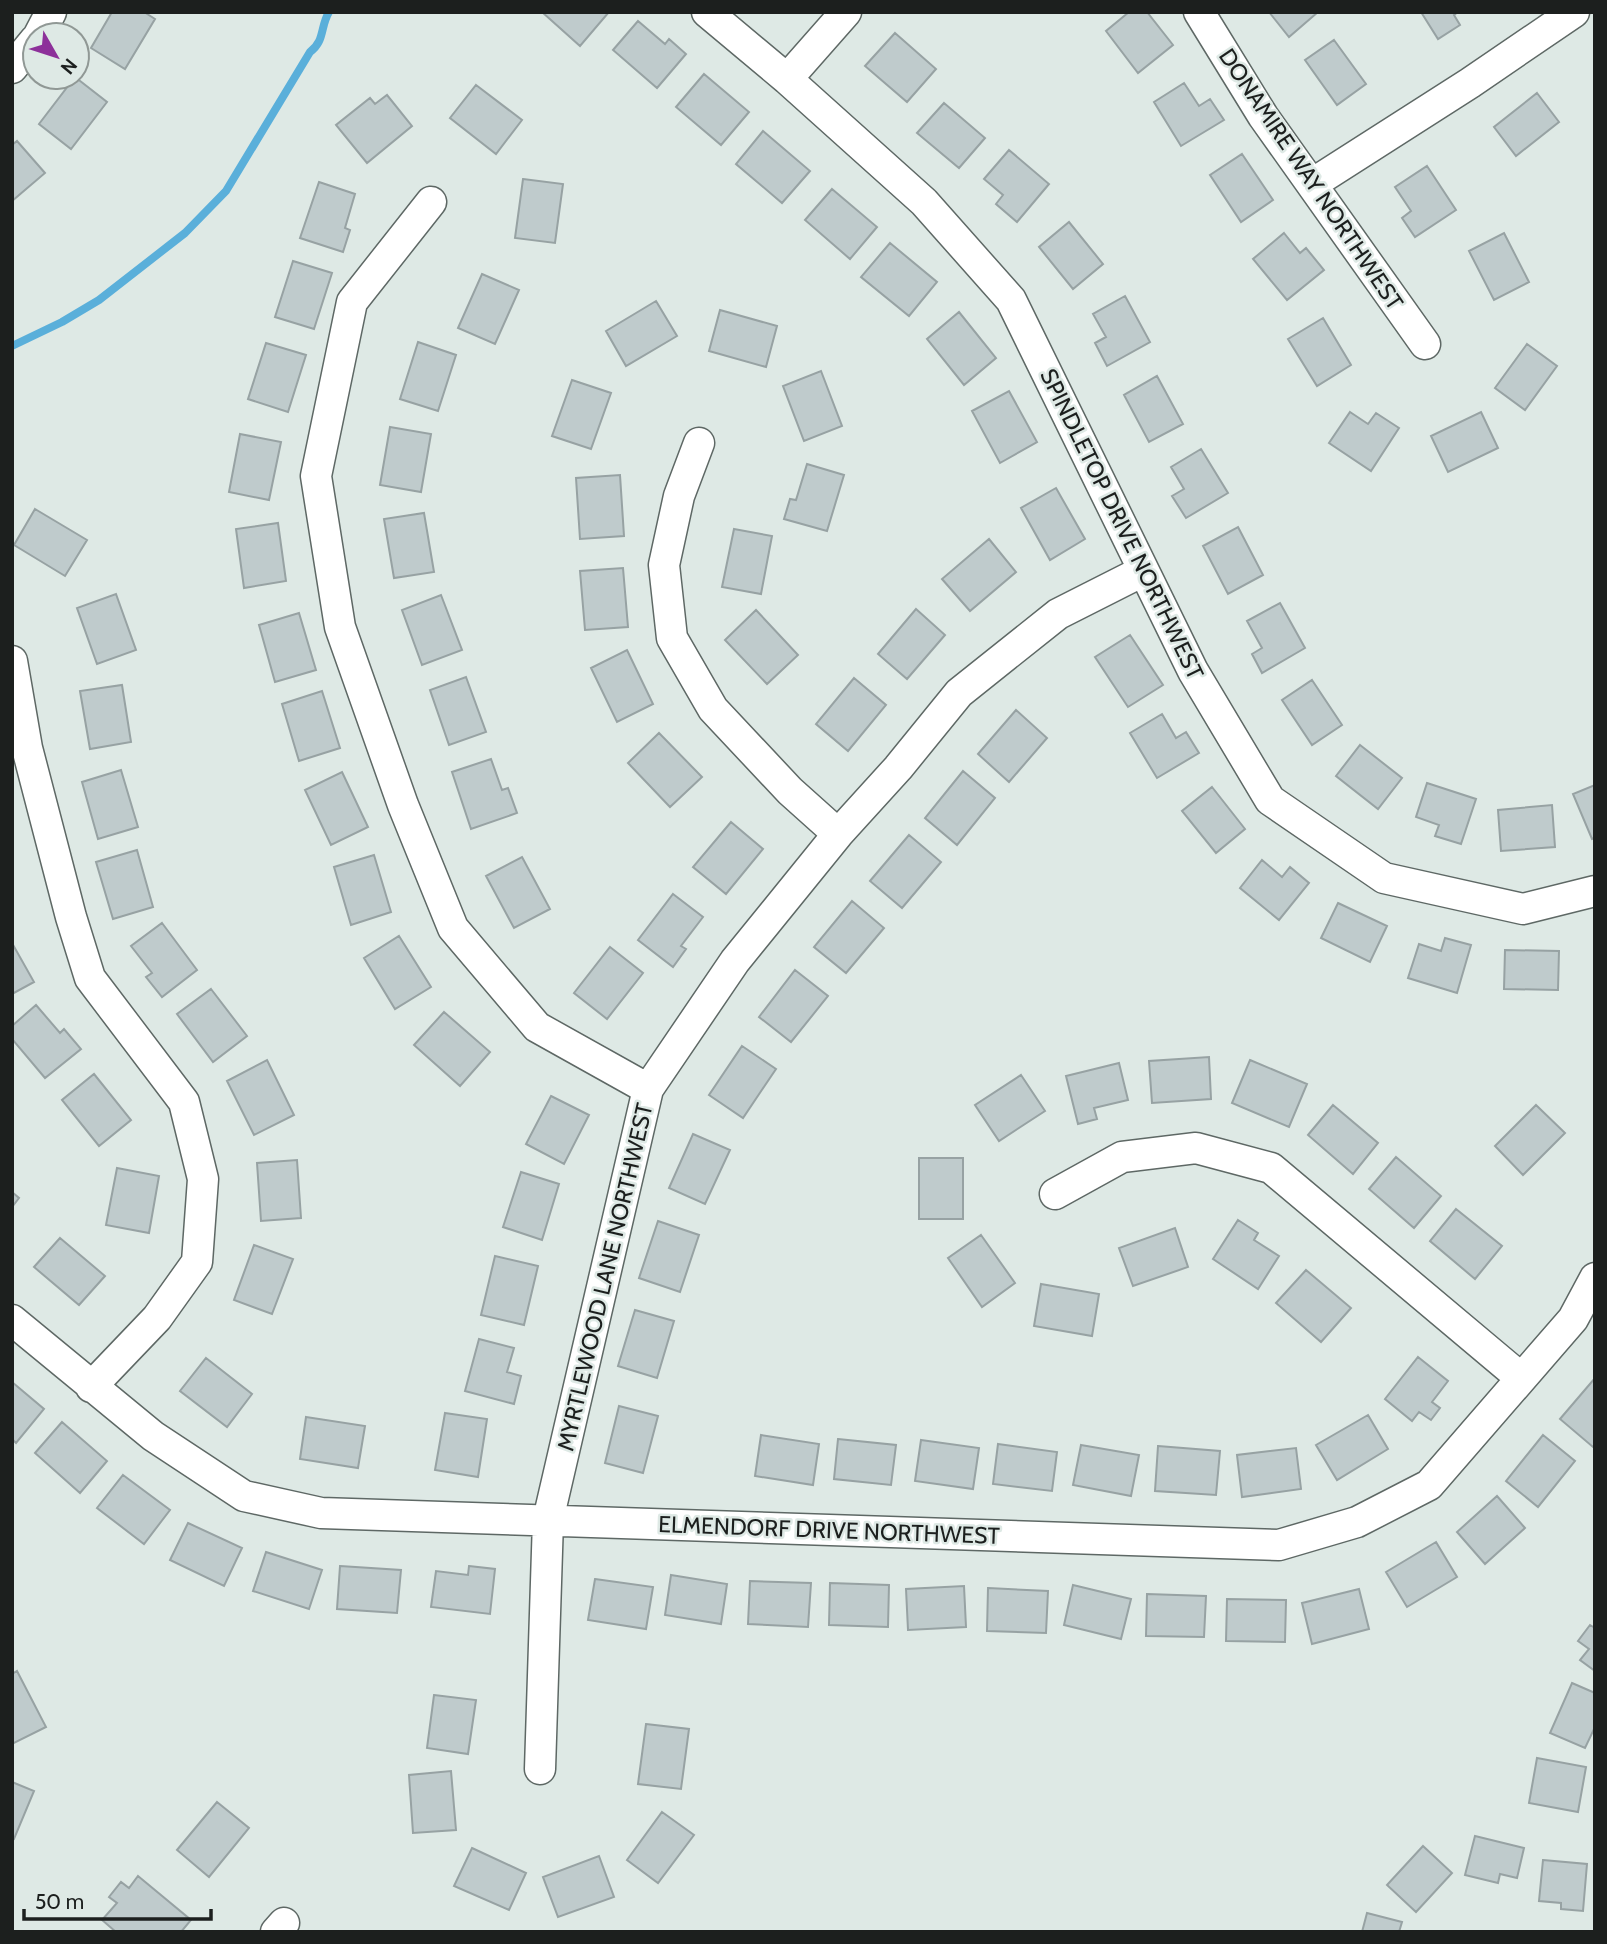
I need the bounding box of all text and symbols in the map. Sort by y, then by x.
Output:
north arrow [21,21,91,91]
street label: DONAMIRE WAY NORTHWEST [1213,43,1409,315]
text: N [56,54,82,79]
street label: SPINDLETOP DRIVE NORTHWEST [1034,364,1210,684]
street label: MYRTLEWOOD LANE NORTHWEST [551,1100,659,1454]
street label: ELMENDORF DRIVE NORTHWEST [658,1510,1000,1550]
scale bar [24,1878,212,1922]
text: 50 m [35,1889,84,1914]

